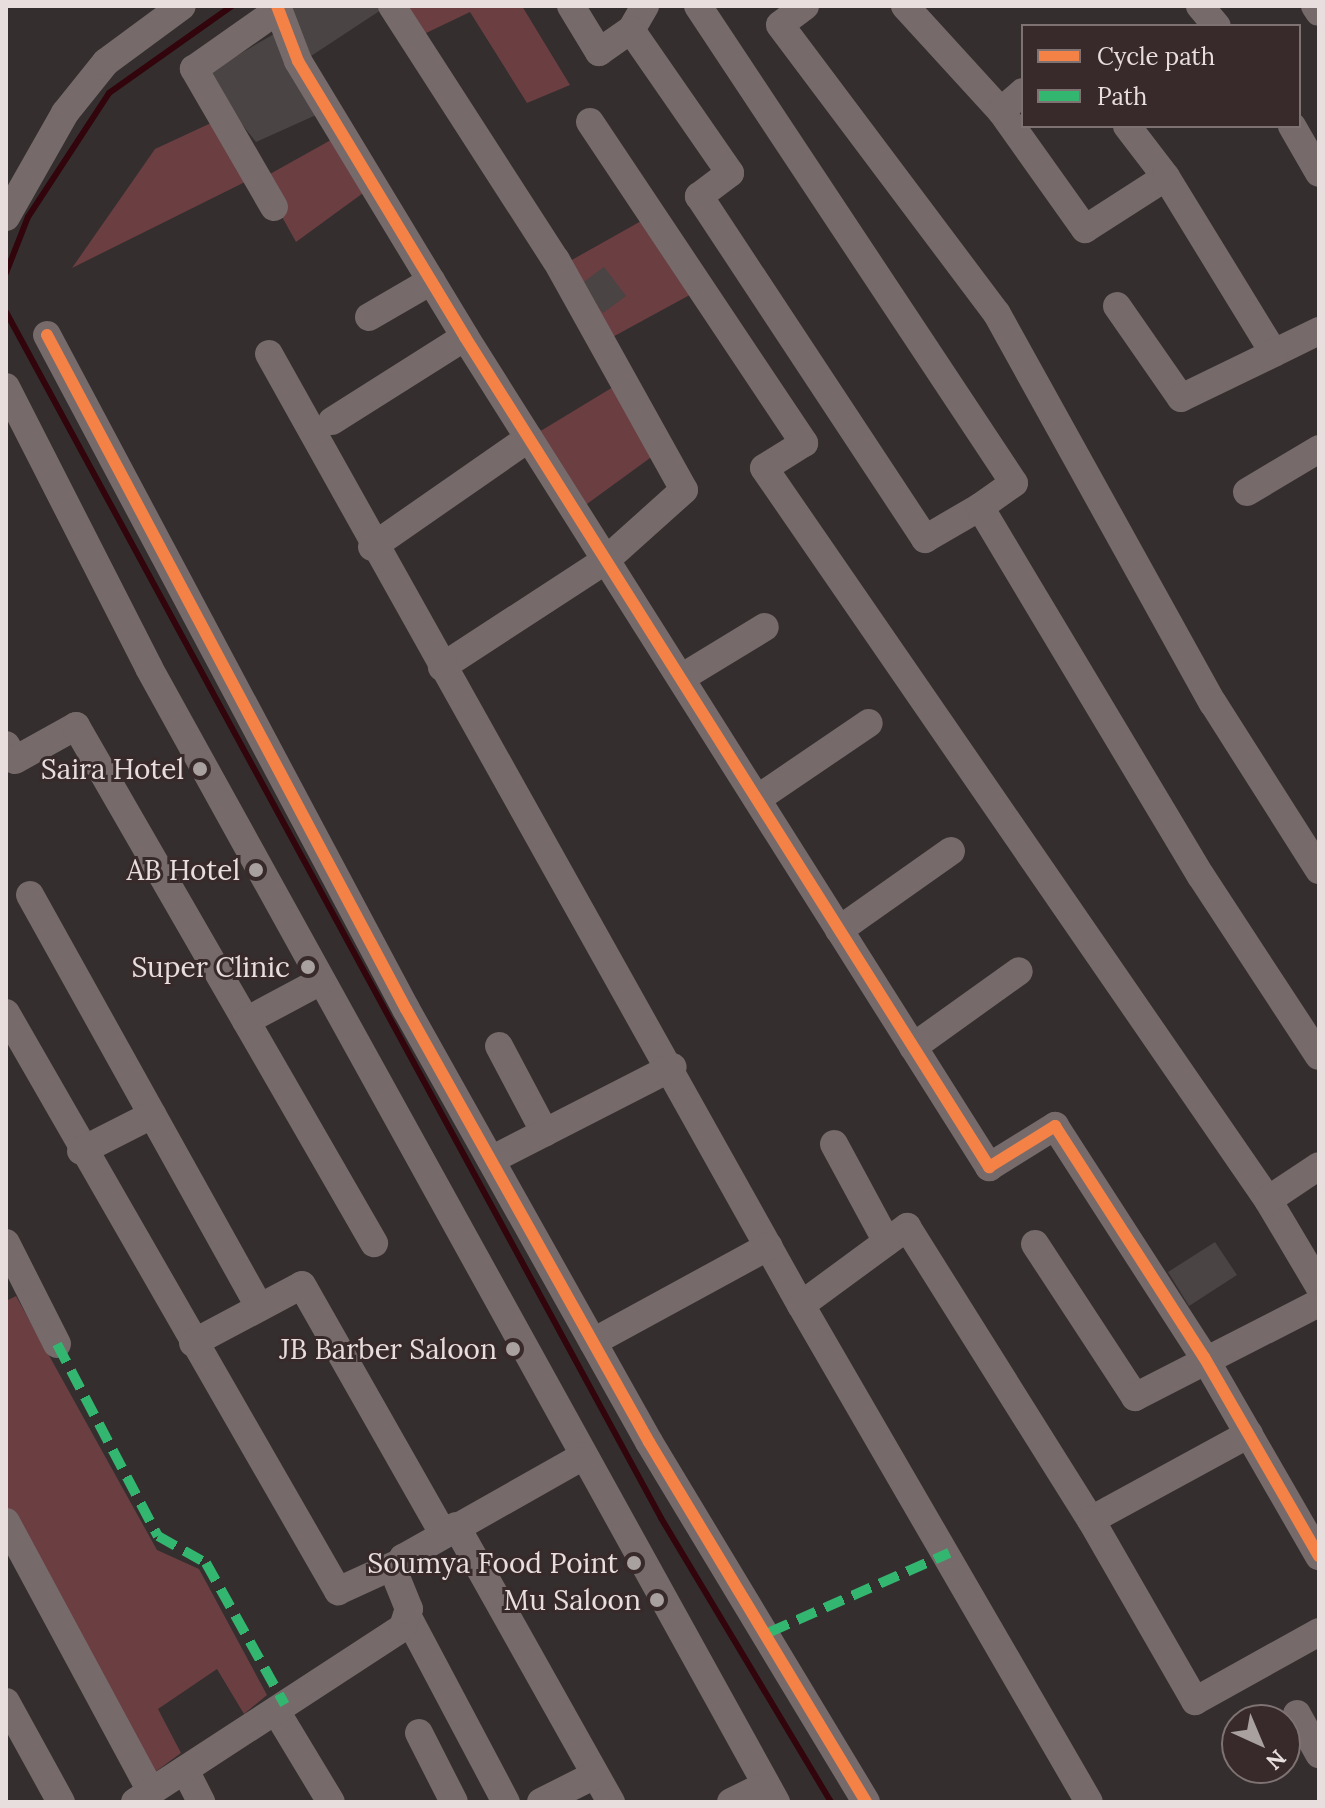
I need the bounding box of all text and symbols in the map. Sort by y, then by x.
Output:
legend [1021,24,1301,128]
text: Cycle path [1097,41,1215,72]
text: Path [1097,81,1147,112]
place label: Saira Hotel [41,752,184,786]
marker: Saira Hotel [191,760,209,778]
place label: AB Hotel [126,853,240,887]
marker: AB Hotel [247,861,265,879]
place label: Super Clinic [131,950,290,984]
marker: Super Clinic [297,956,319,978]
place label: JB Barber Saloon [279,1332,497,1366]
marker: JB Barber Saloon [504,1340,522,1358]
place label: Soumya Food Point [367,1546,618,1580]
marker: Soumya Food Point [625,1554,643,1572]
place label: Mu Saloon [504,1583,641,1617]
marker: Mu Saloon [648,1591,666,1609]
north arrow [1221,1704,1301,1784]
text: N [1260,1744,1292,1776]

